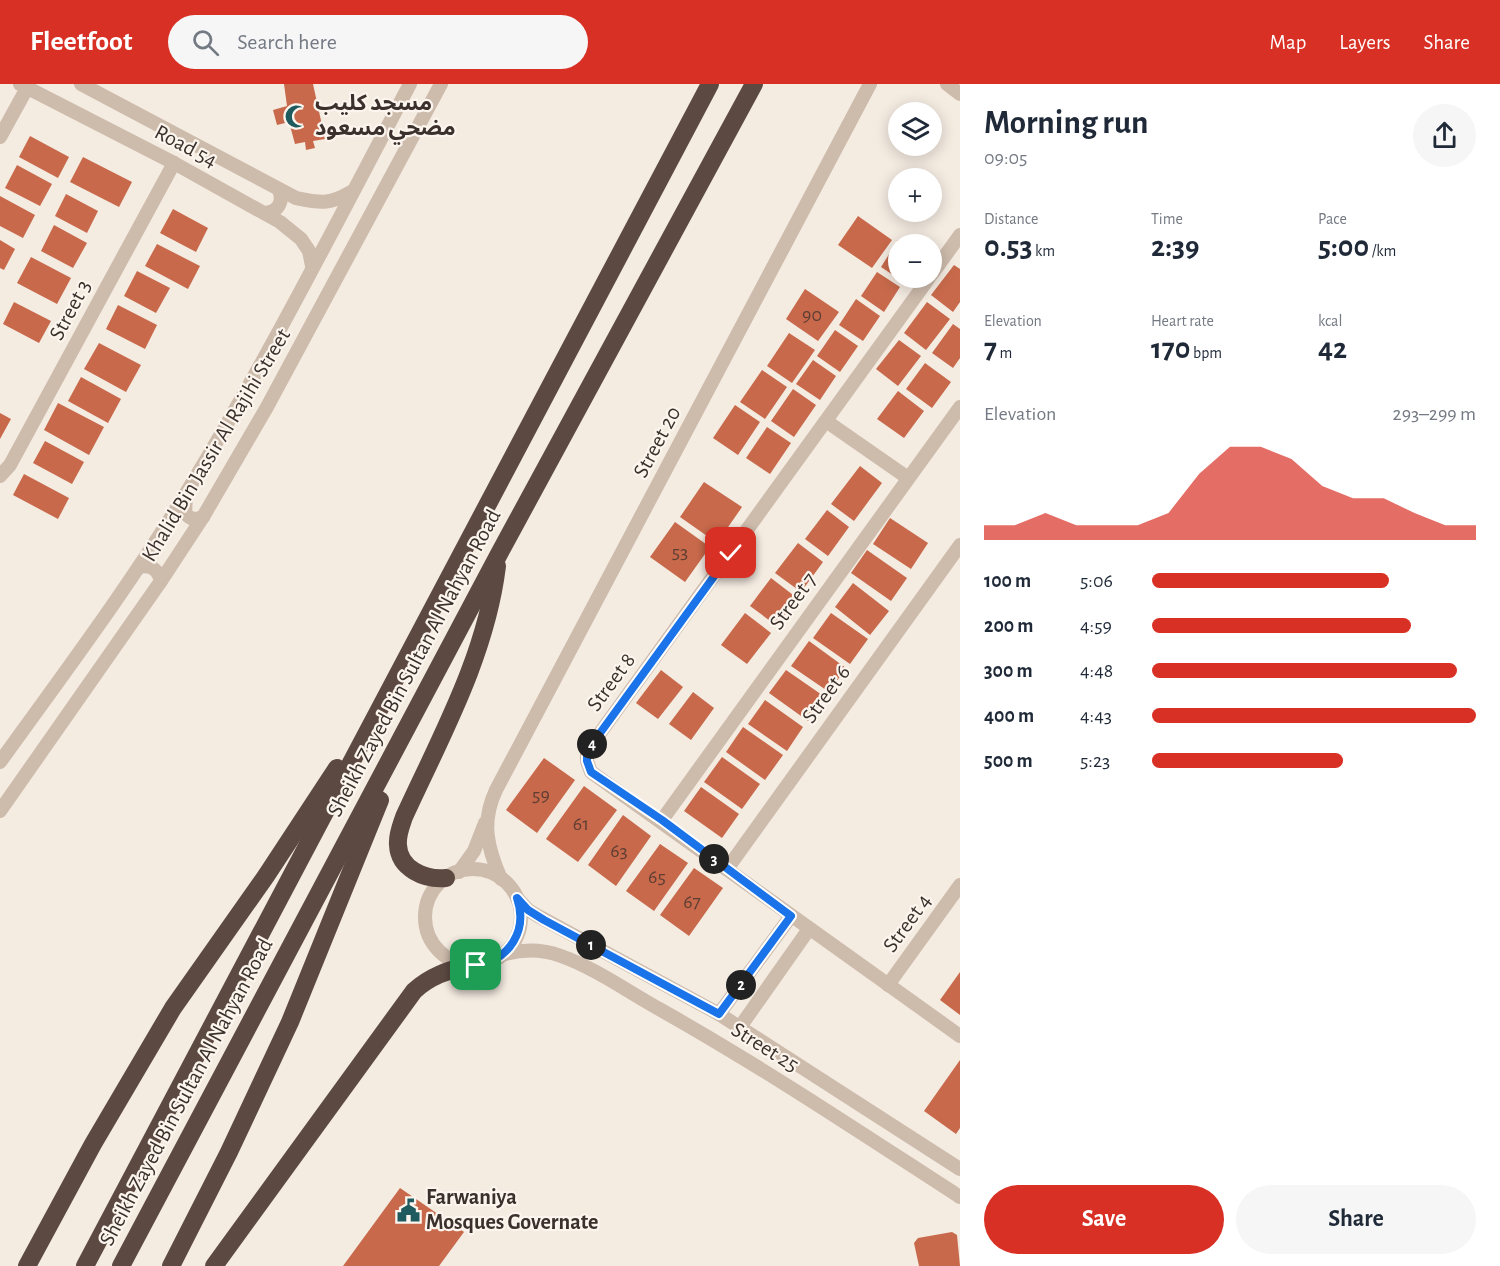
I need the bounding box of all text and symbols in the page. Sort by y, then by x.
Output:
search box [168,15,588,69]
icon: search [189,26,222,59]
text: Fleetfoot [30,28,132,56]
text: Search here [237,31,337,53]
text: Map [1270,32,1306,53]
text: Layers [1339,32,1390,53]
text: Share [1423,32,1470,53]
place label: مسجد كليب مضحي مسعود [315,92,455,145]
map controls [888,102,942,288]
button: layers [888,102,942,156]
mosque icon: مسجد كليب مضحي مسعود [284,103,310,129]
button: share [1413,104,1476,167]
text: Morning run [984,107,1148,140]
street label: Road 54 [151,121,221,171]
text: 09:05 [984,148,1027,168]
button: + [888,168,942,222]
text: Distance [984,211,1038,227]
text: Time [1151,211,1183,227]
text: Pace [1318,211,1347,227]
text: 0.53 [984,232,1032,262]
text: 2:39 [1151,232,1199,262]
text: 5:00 [1318,232,1369,262]
button: − [888,234,942,288]
text: km [1032,243,1055,259]
text: /km [1369,243,1396,259]
street label: Street 3 [45,276,95,344]
house number: 90 [802,305,822,325]
text: Elevation [984,313,1042,329]
text: Heart rate [1151,313,1214,329]
text: kcal [1318,313,1342,329]
street label: Khalid Bin Jassir Al Rajihi Street [138,325,294,565]
text: 7 [984,334,997,364]
text: 170 [1151,334,1190,364]
text: 42 [1318,334,1347,364]
text: m [997,345,1012,361]
text: bpm [1190,345,1222,361]
street label: Street 20 [629,403,685,481]
text: Elevation [984,404,1056,424]
text: 293–299 m [1393,404,1476,424]
street label: Sheikh Zayed Bin Sultan Al Nahyan Road [323,506,505,820]
pin [705,527,756,578]
icon: check [714,536,747,569]
house number: 53 [672,542,688,562]
street label: Street 7 [765,568,821,634]
text: 100 m [984,571,1031,591]
text: 5:06 [1080,571,1113,591]
text: 200 m [984,616,1033,636]
text: 4:59 [1080,616,1112,636]
street label: Street 8 [583,649,639,715]
street label: Street 6 [798,661,854,727]
text: 300 m [984,661,1033,681]
text: 4:48 [1080,661,1113,681]
text: 400 m [984,706,1034,726]
text: 4:43 [1080,706,1112,726]
pin: 4 [577,729,607,759]
text: 4 [588,736,596,752]
text: 500 m [984,751,1033,771]
text: 5:23 [1080,751,1110,771]
house number: 59 [532,785,550,805]
house number: 61 [573,814,589,834]
house number: 63 [610,841,628,861]
pin: 3 [699,844,729,874]
text: 3 [711,851,717,867]
house number: 65 [648,867,666,887]
street label: Street 4 [879,890,935,956]
house number: 67 [683,892,701,912]
pin: 1 [576,930,606,960]
street label: Sheikh Zayed Bin Sultan Al Nahyan Road [95,935,277,1249]
text: 1 [588,937,594,953]
pin [450,939,501,990]
icon: arrive [459,948,492,981]
pin: 2 [726,970,756,1000]
text: 2 [737,977,745,993]
street label: Street 25 [728,1018,802,1076]
button: Save [984,1185,1224,1254]
button: Share [1236,1185,1476,1254]
place label: Farwaniya Mosques Governate [426,1186,598,1233]
public building icon: Farwaniya Mosques Governate [395,1197,421,1223]

